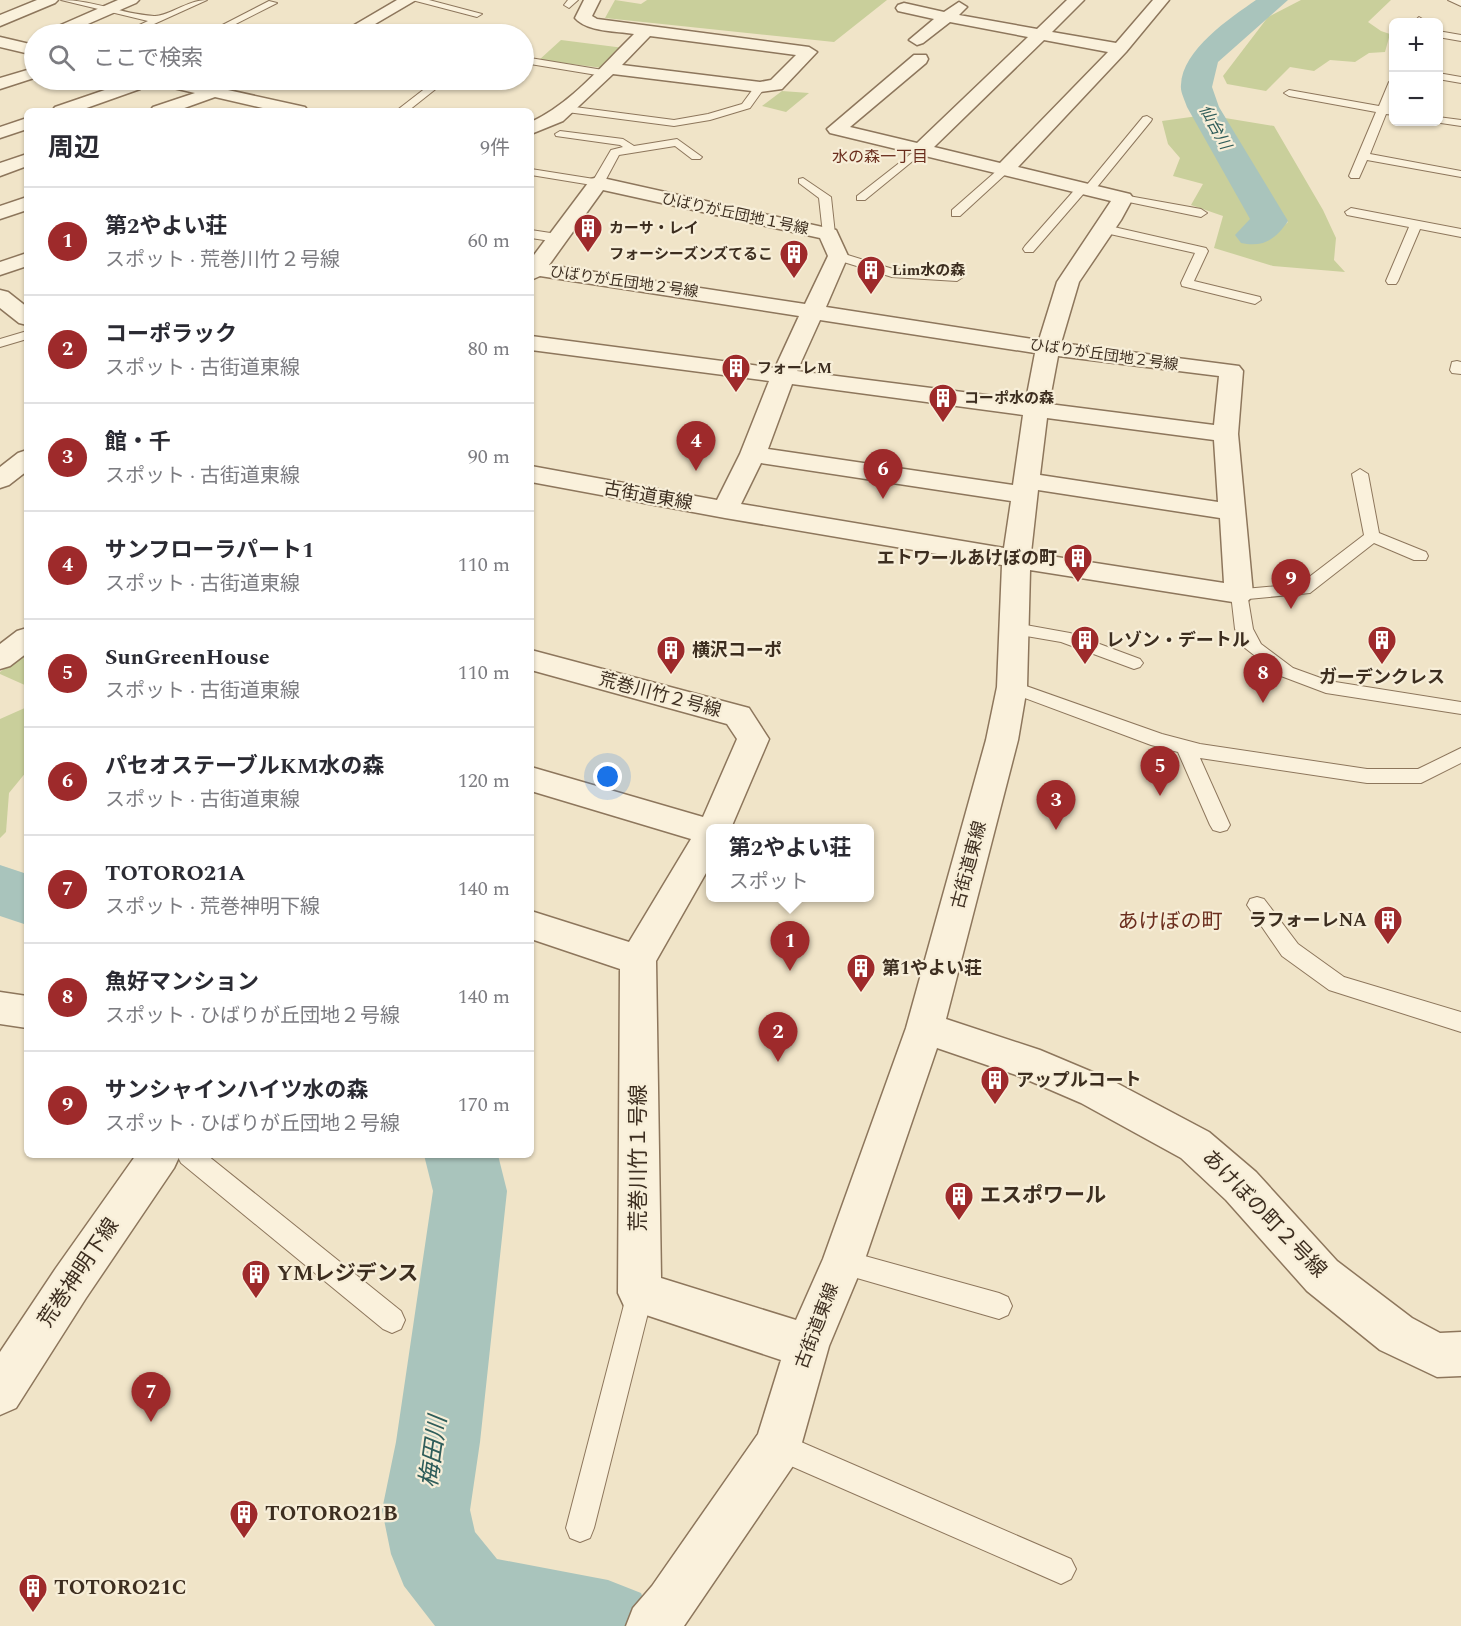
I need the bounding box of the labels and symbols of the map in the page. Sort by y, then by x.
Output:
water label: 仙台川 [1193,100,1238,156]
district label: 水の森一丁目 [832,145,928,169]
street label: ひばりが丘団地１号線 [659,187,811,241]
building icon: カーサ・レイ [572,212,604,254]
place label: カーサ・レイ [609,217,699,240]
building icon: フォーシーズンズてるこ [778,238,810,280]
place label: フォーシーズンズてるこ [609,243,773,266]
building icon: Lim水の森 [855,254,887,296]
place label: Lim水の森 [892,259,965,282]
street label: ひばりが丘団地２号線 [548,260,700,304]
street label: ひばりが丘団地２号線 [1028,333,1180,377]
building icon: フォーレM [720,352,752,394]
place label: フォーレM [757,357,832,380]
building icon: コーポ水の森 [927,382,959,424]
place label: コーポ水の森 [964,387,1054,410]
pin: 4 [676,422,716,471]
pin: 6 [864,450,902,499]
street label: 古街道東線 [601,475,695,517]
building icon: エトワールあけぼの町 [1062,542,1094,584]
place label: エトワールあけぼの町 [877,545,1057,572]
pin: 9 [1272,560,1310,609]
building icon: レゾン・デートル [1069,624,1101,666]
building icon: ガーデンクレス [1366,624,1398,666]
place label: レゾン・デートル [1106,627,1250,654]
building icon: 横沢コーポ [655,634,687,676]
place label: 横沢コーポ [692,637,782,664]
pin: 8 [1244,654,1282,703]
place label: ガーデンクレス [1319,664,1445,691]
street label: 荒巻川竹２号線 [596,666,724,724]
pin: 5 [1140,746,1180,796]
your location [593,762,622,791]
pin: 3 [1036,780,1076,830]
street label: 古街道東線 [944,818,994,912]
building icon: ラフォーレNA [1372,904,1404,946]
district label: あけぼの町 [1118,906,1223,938]
place label: ラフォーレNA [1249,907,1367,934]
pin: 1 [770,922,810,971]
building icon: 第1やよい荘 [845,952,877,994]
place label: 第1やよい荘 [882,955,982,982]
pin: 2 [758,1012,798,1062]
building icon: アップルコート [979,1064,1011,1106]
place label: アップルコート [1016,1067,1142,1094]
street label: 荒巻川竹１号線 [623,1085,655,1232]
street label: あけぼの町２号線 [1194,1142,1334,1286]
building icon: エスポワール [943,1180,975,1222]
place label: エスポワール [980,1180,1106,1212]
street label: 荒巻神明下線 [31,1212,127,1334]
building icon: YMレジデンス [240,1258,272,1300]
place label: YMレジデンス [277,1258,418,1290]
street label: 古街道東線 [788,1279,846,1373]
pin: 7 [132,1372,170,1422]
water label: 梅田川 [411,1411,457,1490]
building icon: TOTORO21B [228,1498,260,1540]
place label: TOTORO21B [265,1498,398,1530]
building icon: TOTORO21C [17,1572,49,1614]
place label: TOTORO21C [54,1572,187,1604]

